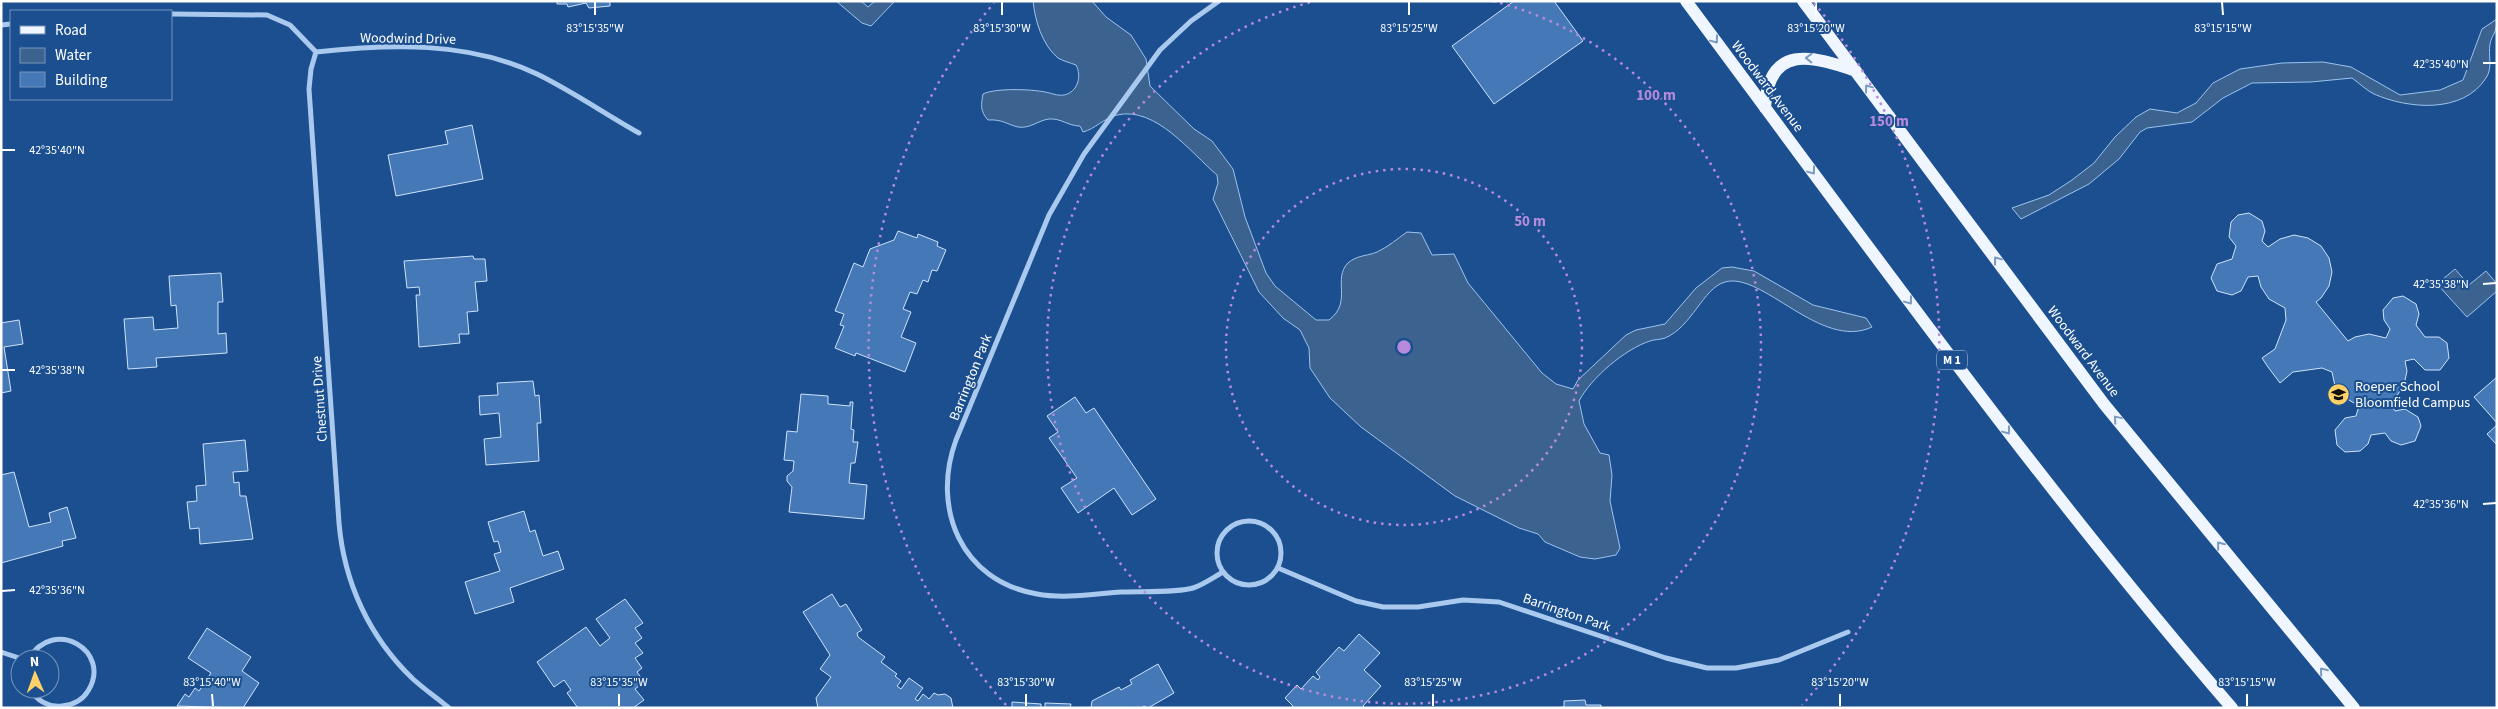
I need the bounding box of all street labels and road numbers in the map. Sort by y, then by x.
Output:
street label: Woodwind Drive [360,28,456,50]
street label: Woodward Avenue [1726,37,1808,136]
street label: Woodward Avenue [2042,302,2124,401]
street label: Barrington Park [944,331,997,424]
road number: M 1 [1937,350,1967,370]
street label: Chestnut Drive [307,355,333,443]
street label: Barrington Park [1520,589,1613,637]

